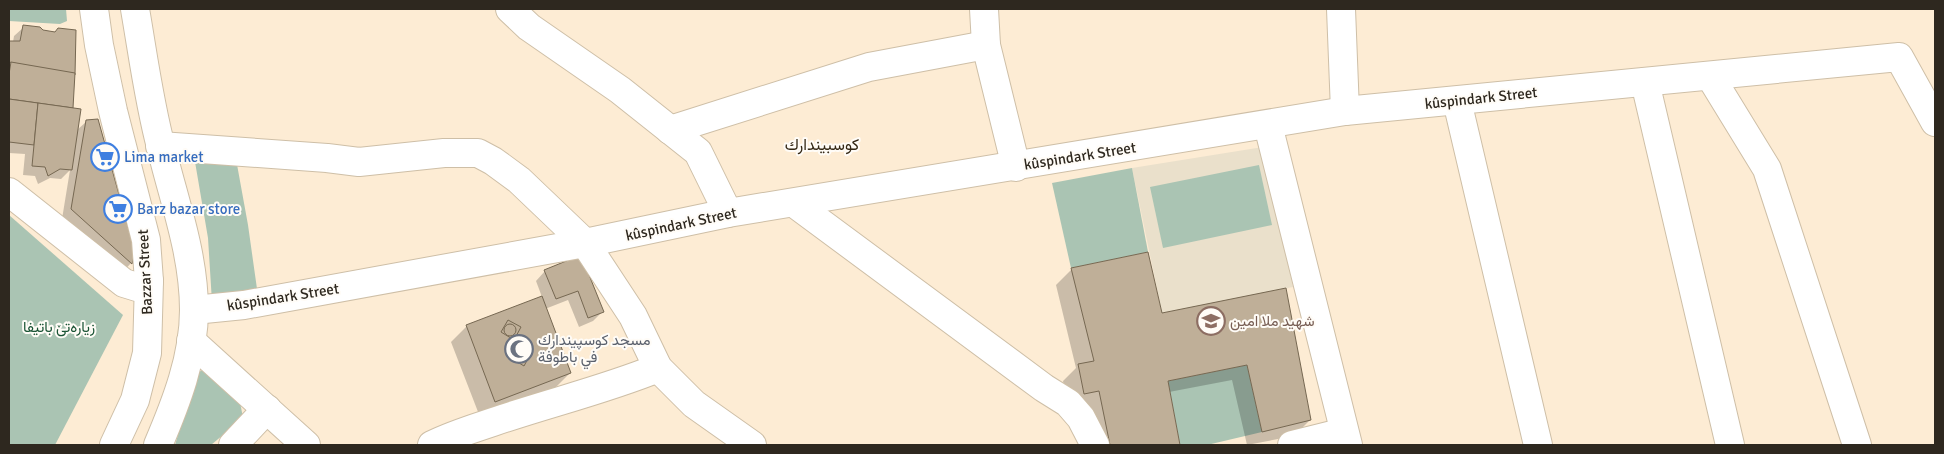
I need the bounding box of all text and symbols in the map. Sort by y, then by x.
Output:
street label: kûspindark Street [1424,83,1538,113]
district label: كوسبيندارك [785,135,859,155]
street label: kûspindark Street [1023,138,1137,174]
supermarket icon: Lima market [90,142,120,172]
place label: Lima market [124,148,204,166]
supermarket icon: Barz bazar store [103,194,133,224]
place label: Barz bazar store [137,200,240,218]
street label: kûspindark Street [624,203,738,245]
street label: Bazzar Street [134,229,156,315]
street label: kûspindark Street [226,279,340,315]
school or university icon: شهيد ملا امين [1196,306,1226,336]
place label: شهيد ملا امين [1230,312,1315,331]
park label: زياره‌تێ باتيفا [23,318,95,337]
place label: مسجد كوسپيندارك في باطوفة [538,331,651,370]
mosque icon: مسجد كوسپيندارك في باطوفة [504,334,534,364]

